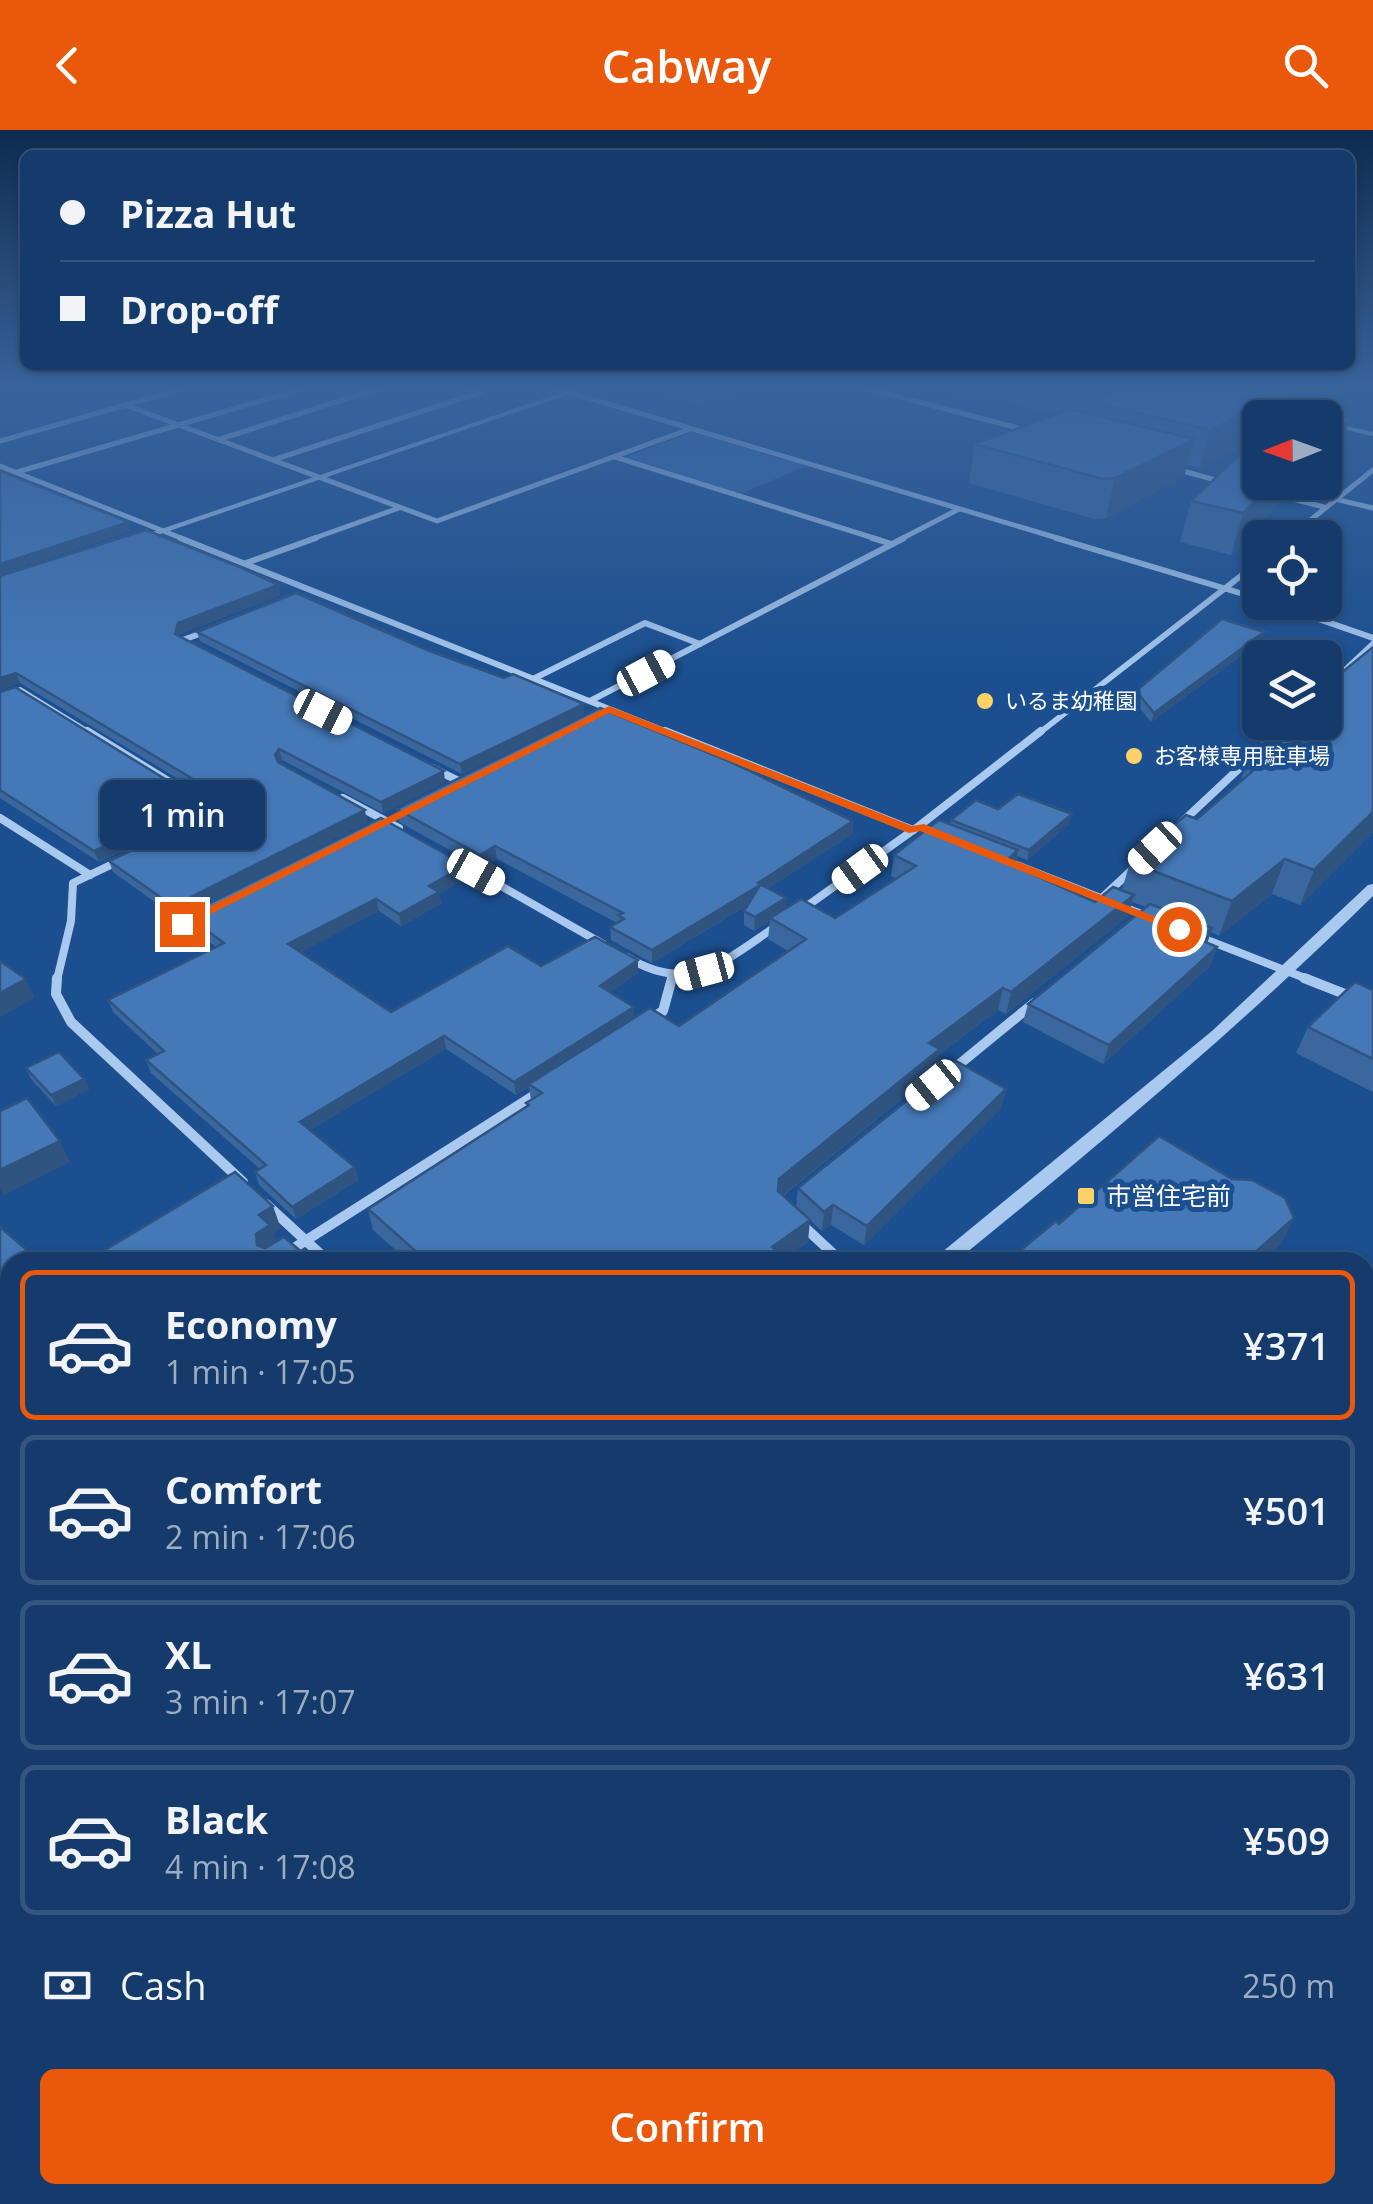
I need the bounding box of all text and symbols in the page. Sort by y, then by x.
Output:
text: Cabway [602,35,771,96]
icon: back [40,38,95,93]
icon: search [1278,38,1333,93]
text: Pizza Hut [120,187,296,239]
text: Drop-off [120,283,278,335]
north arrow [1242,400,1342,500]
map controls [1242,400,1342,740]
button: locate [1242,520,1342,620]
button: layers [1242,640,1342,740]
car [612,646,680,700]
car [289,685,357,739]
place label: いるま幼稚園 [1005,685,1137,715]
marker: いるま幼稚園 [974,690,996,712]
place label: お客様専用駐車場 [1154,740,1330,770]
marker: お客様専用駐車場 [1123,745,1145,767]
callout: 1 min [100,779,264,849]
text: 1 min [139,793,226,836]
car [1123,817,1187,879]
car [827,839,893,899]
car [442,844,510,900]
route end [160,902,205,947]
route start [1157,907,1202,952]
car [671,949,737,993]
car [900,1054,966,1116]
place label: 市営住宅前 [1106,1178,1231,1212]
marker: 市営住宅前 [1075,1185,1097,1207]
text: Economy [165,1298,337,1350]
icon: car [45,1300,135,1390]
text: ¥371 [1243,1319,1330,1371]
text: 1 min · 17:05 [165,1350,356,1393]
text: Comfort [165,1463,322,1515]
icon: car [45,1465,135,1555]
text: ¥501 [1243,1484,1330,1536]
text: 2 min · 17:06 [165,1515,356,1558]
text: XL [165,1628,212,1680]
icon: car [45,1630,135,1720]
text: ¥631 [1243,1649,1330,1701]
text: 3 min · 17:07 [165,1680,356,1723]
text: Black [165,1793,268,1845]
icon: car [45,1795,135,1885]
text: ¥509 [1243,1814,1330,1866]
text: 4 min · 17:08 [165,1845,356,1888]
icon: cash [40,1958,95,2013]
text: Cash [120,1959,206,2011]
text: 250 m [1242,1964,1335,2007]
button: Confirm [40,2069,1335,2184]

